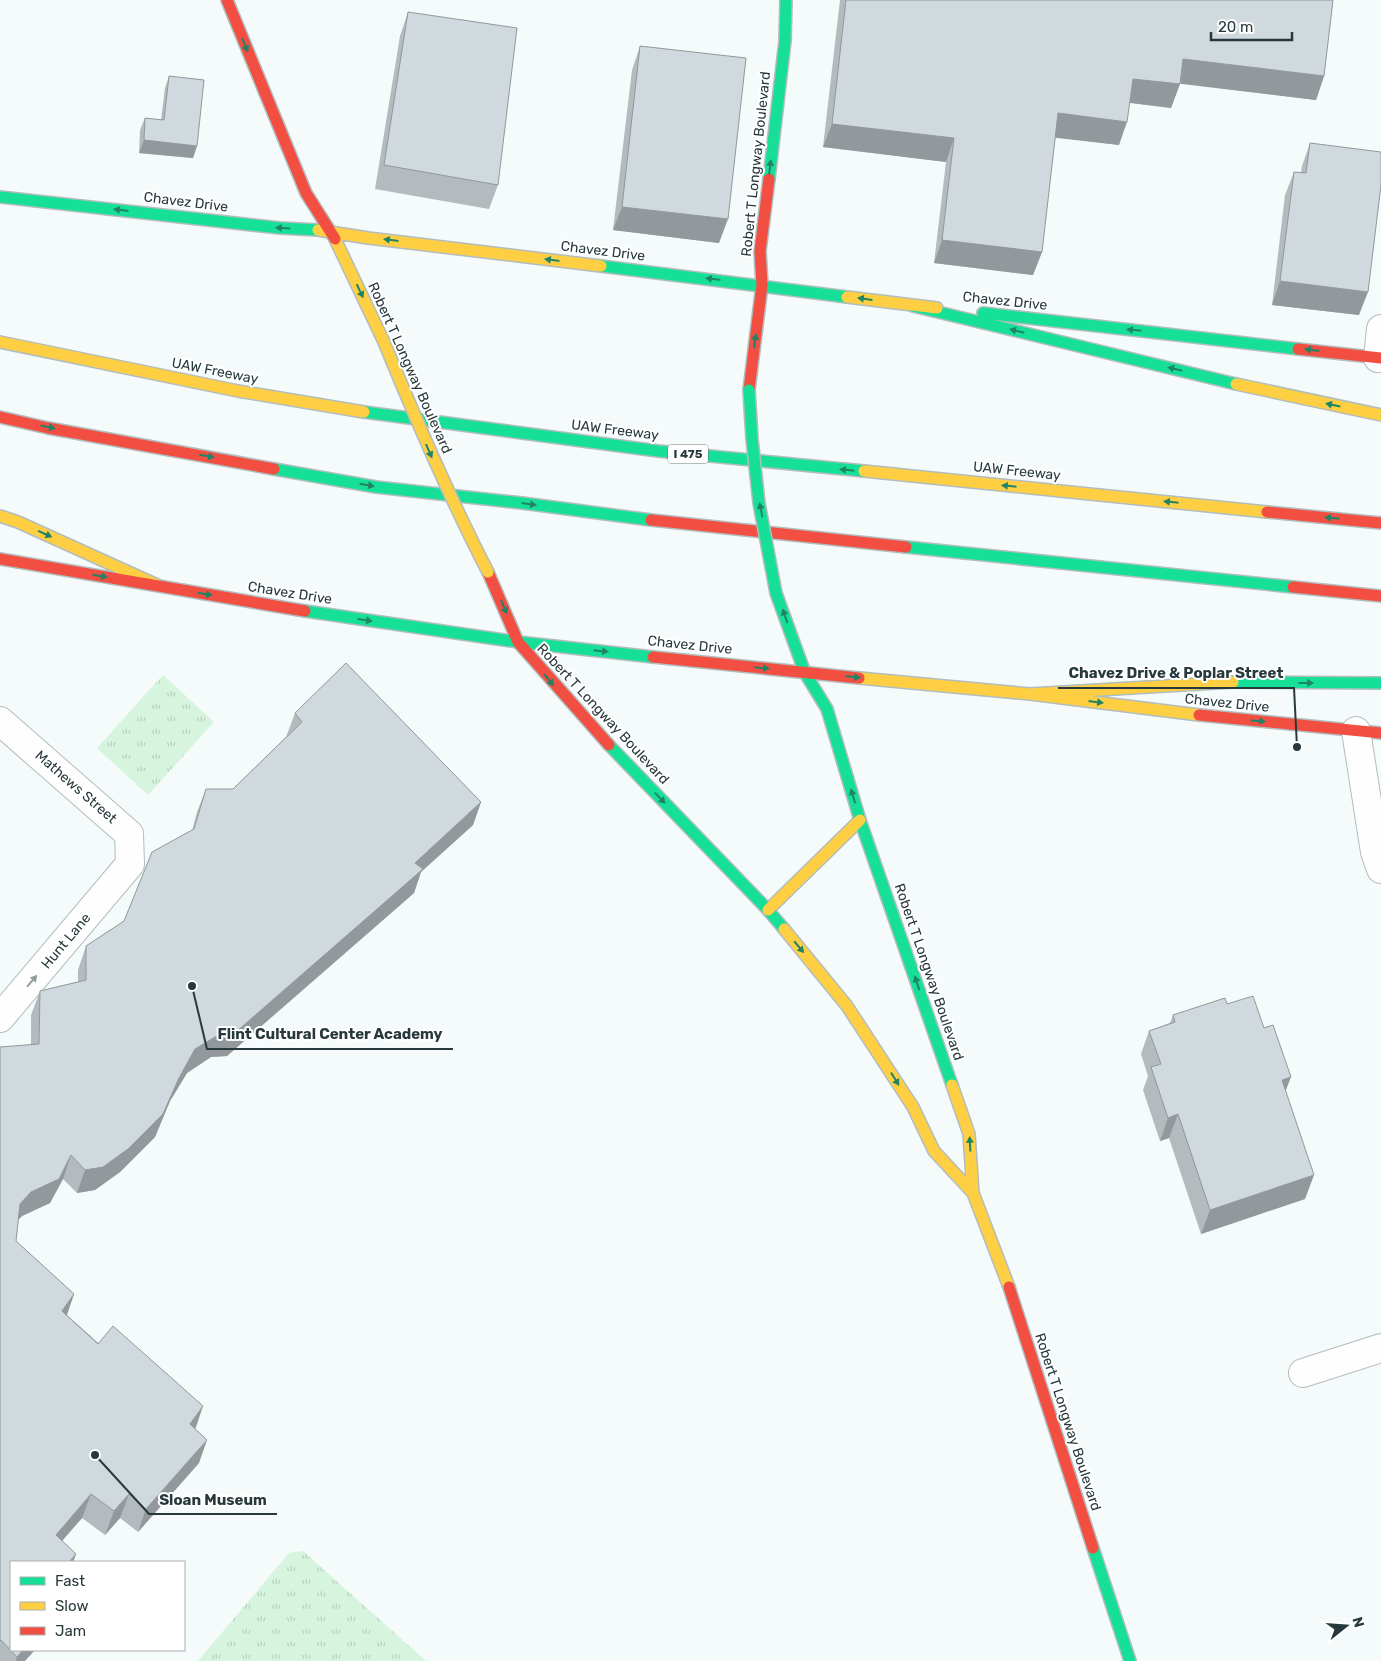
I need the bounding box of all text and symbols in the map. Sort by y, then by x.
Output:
scale bar [1211,10,1292,42]
text: 20 m [1218,18,1253,36]
one-way arrow [241,38,249,53]
street label: Robert T Longway Boulevard [738,71,774,257]
one-way arrow [766,159,774,175]
street label: Chavez Drive [143,188,229,216]
one-way arrow [113,206,129,214]
one-way arrow [274,223,290,231]
one-way arrow [382,236,398,244]
street label: Chavez Drive [560,237,646,265]
one-way arrow [544,256,560,264]
one-way arrow [705,275,721,283]
street label: Robert T Longway Boulevard [364,280,456,456]
one-way arrow [356,283,364,298]
street label: Chavez Drive [962,288,1048,314]
one-way arrow [857,295,873,303]
one-way arrow [1125,326,1141,334]
one-way arrow [1009,327,1024,335]
one-way arrow [751,333,759,349]
one-way arrow [1304,346,1320,354]
street label: UAW Freeway [170,354,260,388]
one-way arrow [1167,365,1182,373]
one-way arrow [1325,400,1341,408]
street label: UAW Freeway [570,416,660,444]
one-way arrow [40,423,55,431]
one-way arrow [426,444,434,458]
road number: I 475 [668,444,708,464]
one-way arrow [200,453,216,461]
street label: UAW Freeway [972,458,1062,484]
one-way arrow [839,465,855,473]
one-way arrow [1001,481,1017,489]
one-way arrow [360,482,376,490]
one-way arrow [1162,498,1178,506]
one-way arrow [521,500,537,508]
one-way arrow [756,502,764,518]
one-way arrow [1324,514,1340,522]
one-way arrow [38,531,52,539]
one-way arrow [92,572,108,580]
street label: Chavez Drive [247,578,333,608]
one-way arrow [197,590,213,598]
one-way arrow [500,600,508,614]
one-way arrow [781,608,789,623]
one-way arrow [357,617,373,625]
street label: Chavez Drive [647,632,733,658]
street label: Robert T Longway Boulevard [533,640,673,788]
one-way arrow [593,647,609,655]
callout: Chavez Drive & Poplar Street [1058,658,1294,688]
one-way arrow [755,664,771,672]
text: Chavez Drive & Poplar Street [1069,664,1283,682]
one-way arrow [543,673,555,685]
one-way arrow [845,673,861,681]
one-way arrow [1299,679,1315,687]
street label: Chavez Drive [1184,690,1270,716]
one-way arrow [1089,698,1105,706]
one-way arrow [1250,718,1266,726]
street label: Mathews Street [32,747,121,827]
one-way arrow [848,789,856,804]
one-way arrow [654,792,666,804]
street label: Robert T Longway Boulevard [891,881,967,1063]
street label: Hunt Lane [38,910,94,972]
one-way arrow [794,941,805,954]
one-way arrow [26,976,38,988]
one-way arrow [913,976,920,991]
callout: Flint Cultural Center Academy [207,1019,453,1049]
text: Flint Cultural Center Academy [217,1025,443,1043]
one-way arrow [890,1072,899,1085]
one-way arrow [966,1136,974,1152]
street label: Robert T Longway Boulevard [1031,1331,1105,1513]
callout: Sloan Museum [149,1484,277,1514]
text: Sloan Museum [159,1491,267,1509]
legend [10,1561,185,1651]
text: Fast [55,1572,85,1590]
text: Slow [55,1597,88,1615]
north arrow [1321,1601,1371,1651]
text: N [1348,1615,1368,1630]
text: Jam [55,1622,86,1640]

